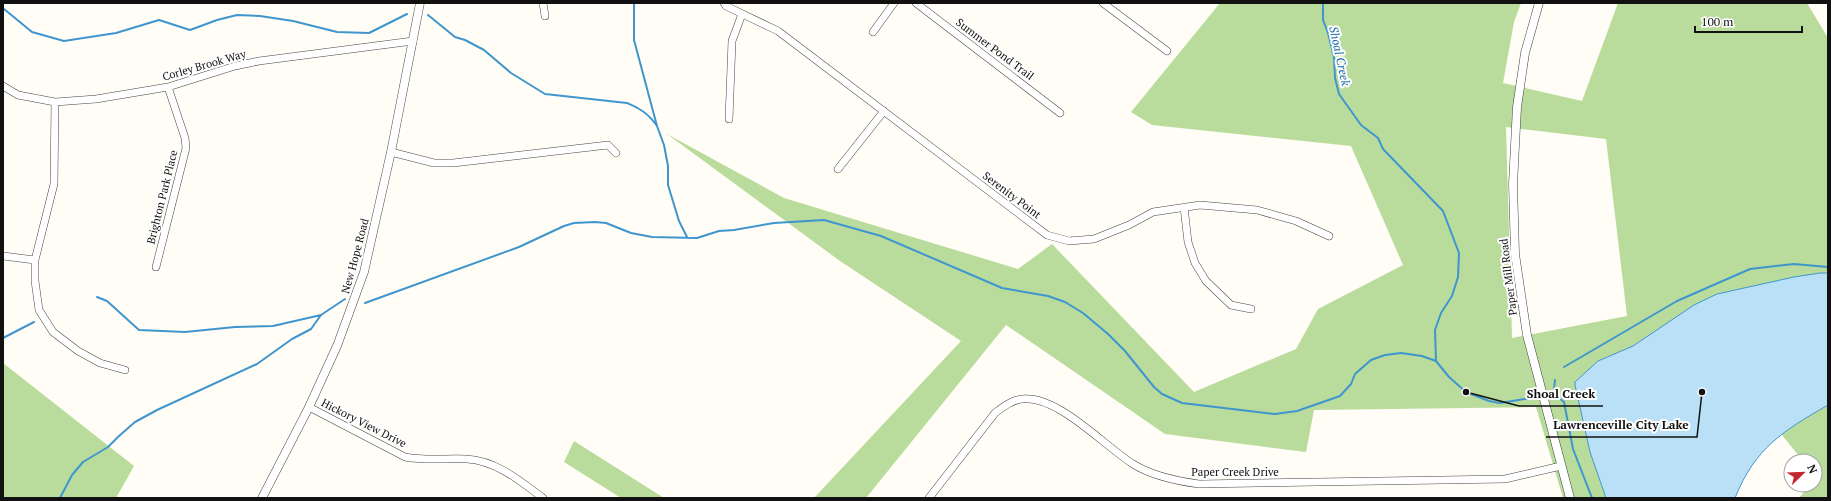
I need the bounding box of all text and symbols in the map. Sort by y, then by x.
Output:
scale bar [1695,8,1802,34]
text: 100 m [1701,14,1734,29]
street label: Summer Pond Trail [953,15,1037,83]
water label: Shoal Creek [1326,25,1354,87]
street label: Corley Brook Way [161,46,248,84]
street label: Brighton Park Place [144,148,181,246]
street label: Serenity Point [980,168,1044,222]
street label: New Hope Road [338,217,372,295]
street label: Paper Mill Road [1496,238,1520,316]
callout: Shoal Creek [1519,382,1603,406]
text: Shoal Creek [1527,386,1595,401]
street label: Hickory View Drive [319,395,409,451]
callout: Lawrenceville City Lake [1546,413,1697,437]
text: Lawrenceville City Lake [1553,417,1689,432]
north arrow [1783,453,1823,493]
text: N [1804,463,1821,476]
street label: Paper Creek Drive [1191,465,1279,479]

